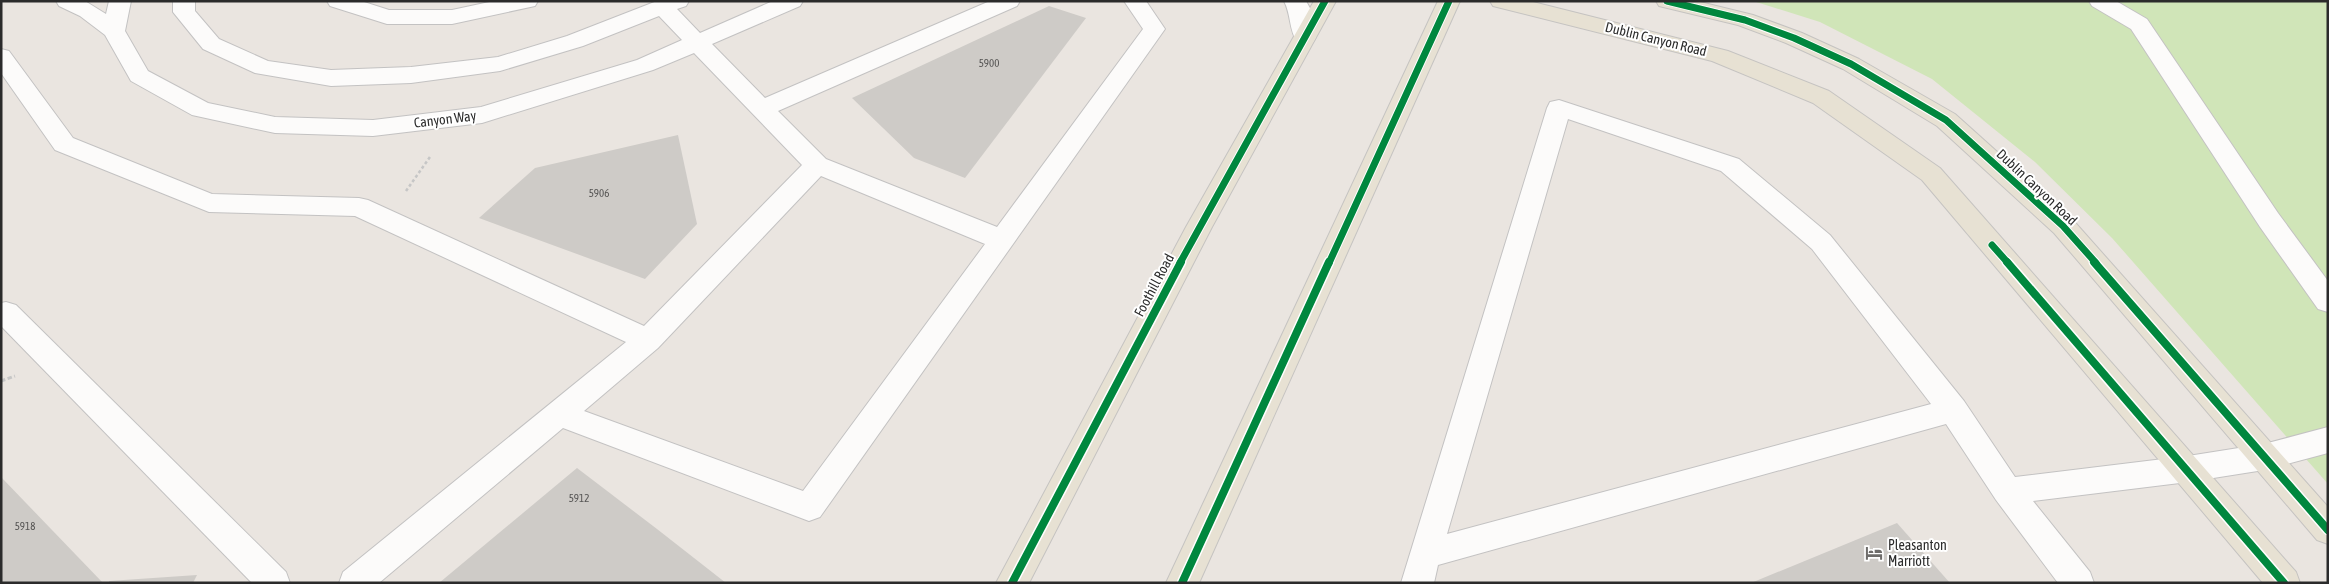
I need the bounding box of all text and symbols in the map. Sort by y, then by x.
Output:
street label: Dublin Canyon Road [1604,19,1708,59]
house number: 5900 [979,57,999,69]
street label: Canyon Way [413,107,477,131]
street label: Dublin Canyon Road [1993,146,2081,228]
house number: 5906 [589,187,609,199]
street label: Foothill Road [1131,251,1177,319]
house number: 5912 [569,492,589,504]
house number: 5918 [15,520,35,532]
place label: Pleasanton Marriott [1888,537,1947,569]
hotel icon: Pleasanton Marriott [1864,543,1884,563]

